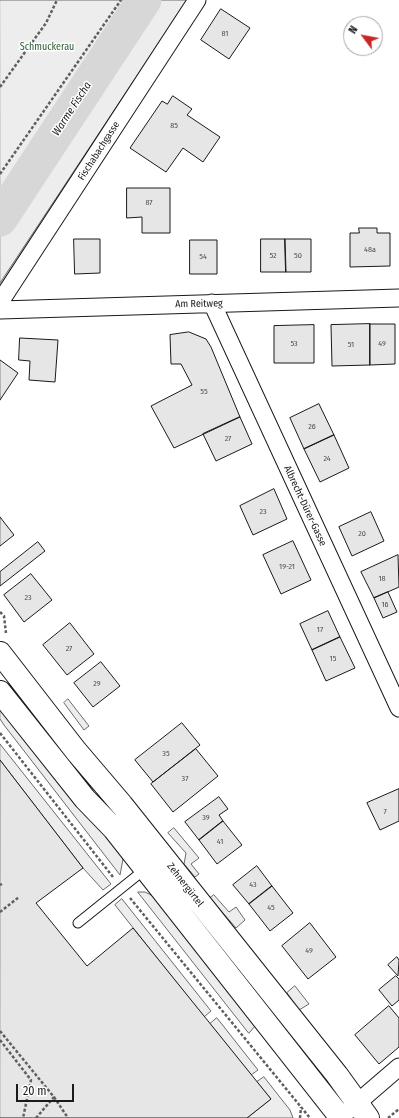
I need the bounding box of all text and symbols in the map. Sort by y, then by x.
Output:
north arrow [343,16,383,56]
text: N [346,24,361,36]
house number: 81 [222,29,228,39]
park label: Schmuckerau [20,41,74,53]
water label: Warme Fischa [50,80,94,138]
street label: Fischabachgasse [76,119,122,183]
house number: 85 [170,121,178,131]
house number: 87 [145,198,153,208]
house number: 48a [364,245,376,255]
house number: 52 [269,251,277,261]
house number: 50 [294,251,302,261]
house number: 54 [199,252,207,262]
street label: Am Reitweg [175,298,223,310]
house number: 53 [290,339,298,349]
house number: 49 [378,339,386,349]
house number: 51 [348,340,354,350]
house number: 55 [200,387,208,397]
house number: 26 [308,422,316,432]
house number: 27 [225,434,231,444]
house number: 24 [323,454,331,464]
street label: Albrecht-Dürer-Gasse [281,464,329,548]
house number: 23 [259,507,267,517]
house number: 20 [358,529,366,539]
house number: 19-21 [279,562,295,572]
house number: 18 [378,574,386,584]
house number: 23 [24,593,32,603]
house number: 16 [381,600,389,610]
house number: 17 [317,625,323,635]
house number: 27 [66,644,72,654]
house number: 15 [330,654,336,664]
house number: 29 [93,679,101,689]
house number: 35 [162,749,170,759]
house number: 37 [182,774,188,784]
house number: 7 [383,807,387,817]
house number: 39 [202,813,210,823]
house number: 41 [217,837,223,847]
street label: Zehnergürtel [164,861,206,909]
house number: 43 [249,880,257,890]
house number: 45 [267,903,275,913]
house number: 49 [305,946,313,956]
scale bar [18,1076,76,1102]
text: 20 m [23,1084,47,1098]

